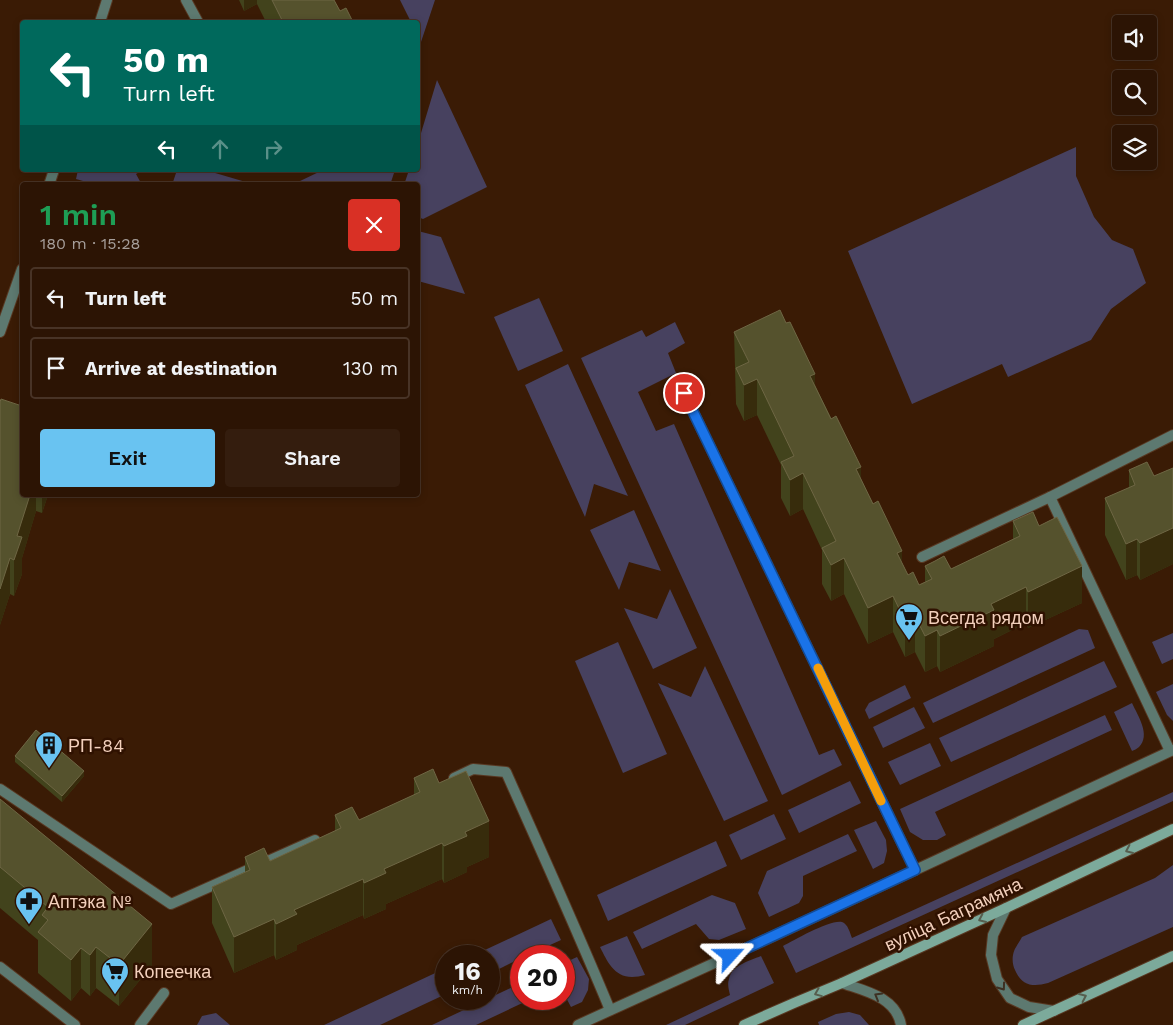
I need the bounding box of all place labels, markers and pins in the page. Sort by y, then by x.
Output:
pin [663,372,705,414]
supermarket icon: Всегда рядом [894,602,924,641]
place label: Всегда рядом [928,607,1044,628]
building icon: РП-84 [34,730,64,769]
place label: РП-84 [68,735,124,756]
pharmacy icon: Аптэка № [14,886,44,925]
place label: Аптэка № [48,891,132,912]
supermarket icon: Копеечка [100,956,130,995]
place label: Копеечка [134,961,212,982]

